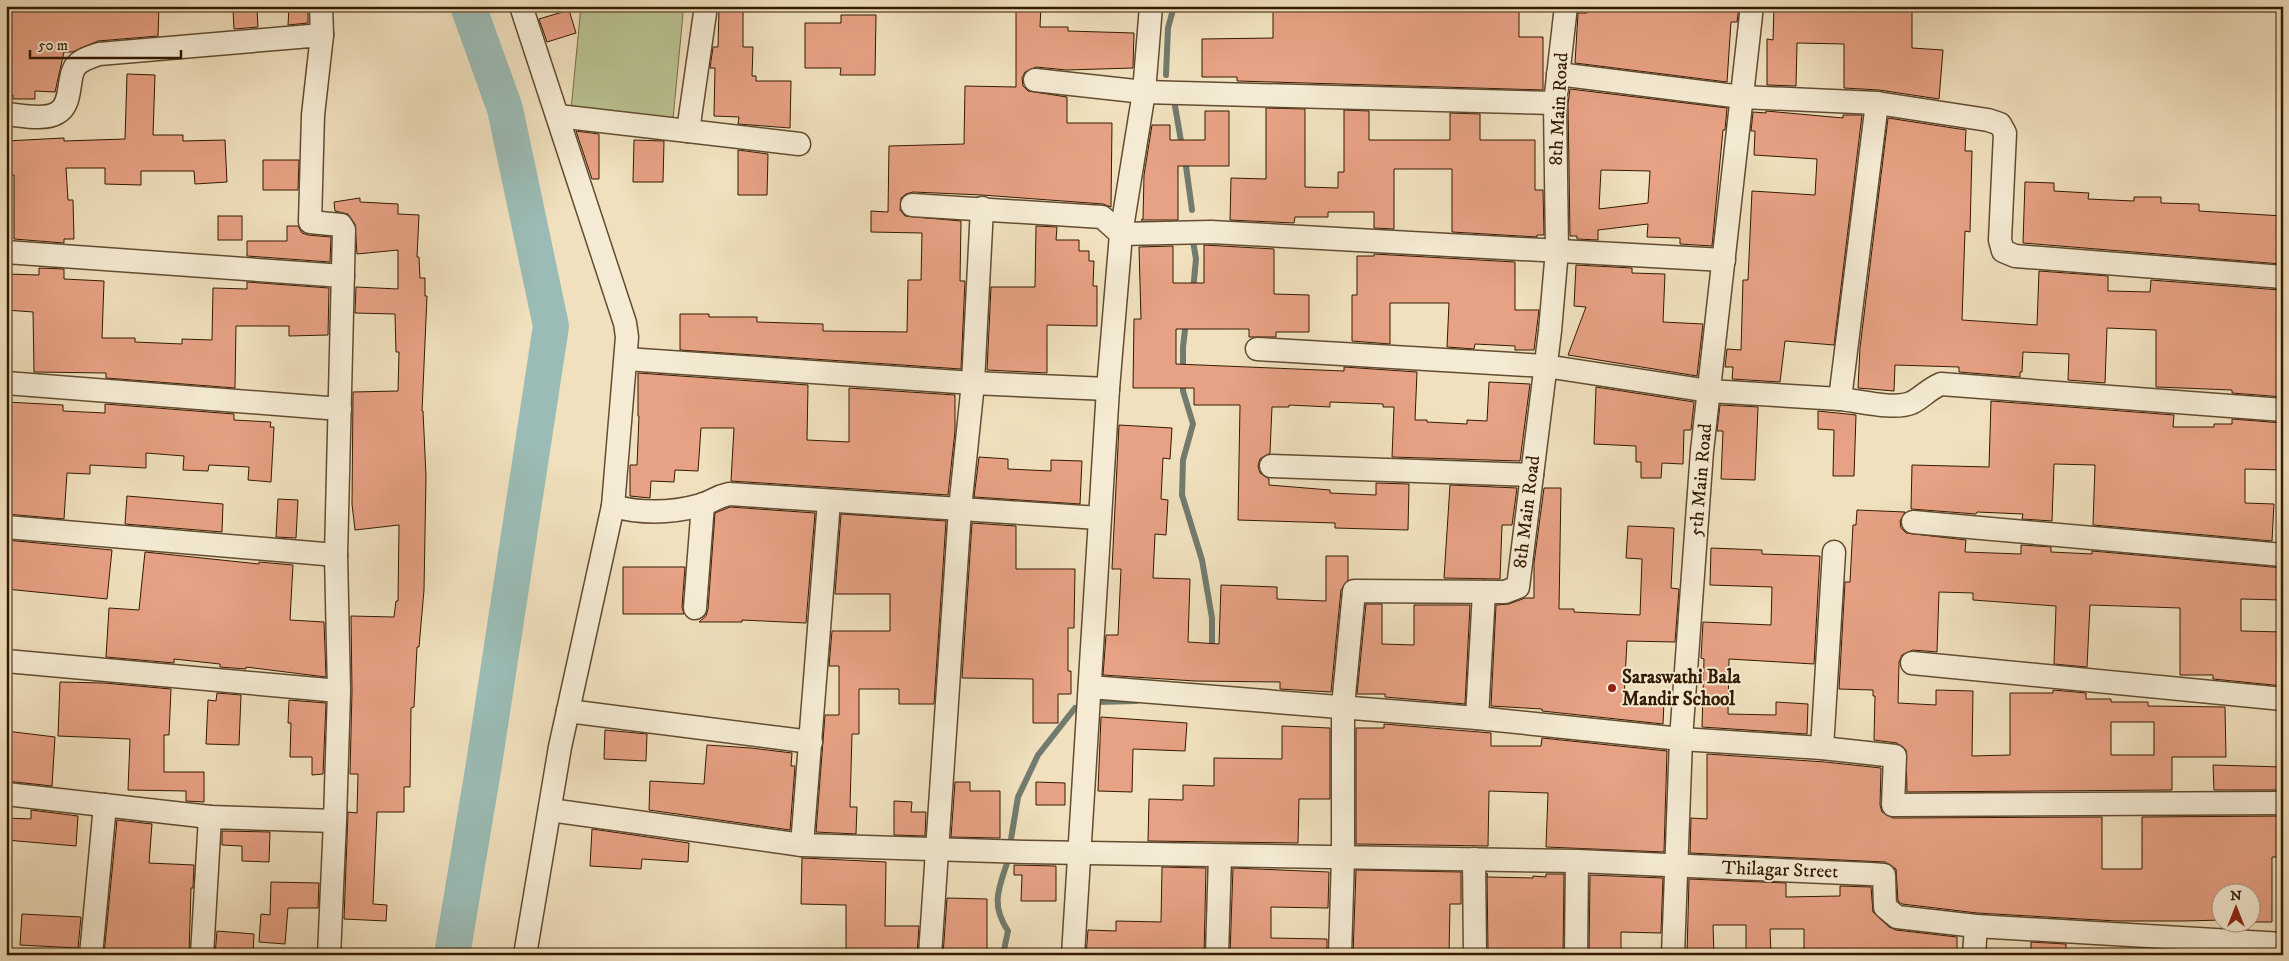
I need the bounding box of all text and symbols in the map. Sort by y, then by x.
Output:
scale bar [30,28,181,60]
text: 50 m [38,36,68,55]
street label: 8th Main Road [1545,51,1573,166]
street label: 5th Main Road [1685,422,1717,537]
street label: 8th Main Road [1509,454,1545,570]
place label: Saraswathi Bala Mandir School [1622,666,1742,711]
marker: Saraswathi Bala Mandir School [1606,682,1618,694]
street label: Thilagar Street [1721,856,1839,884]
north arrow [2212,884,2262,934]
text: N [2230,887,2242,905]

